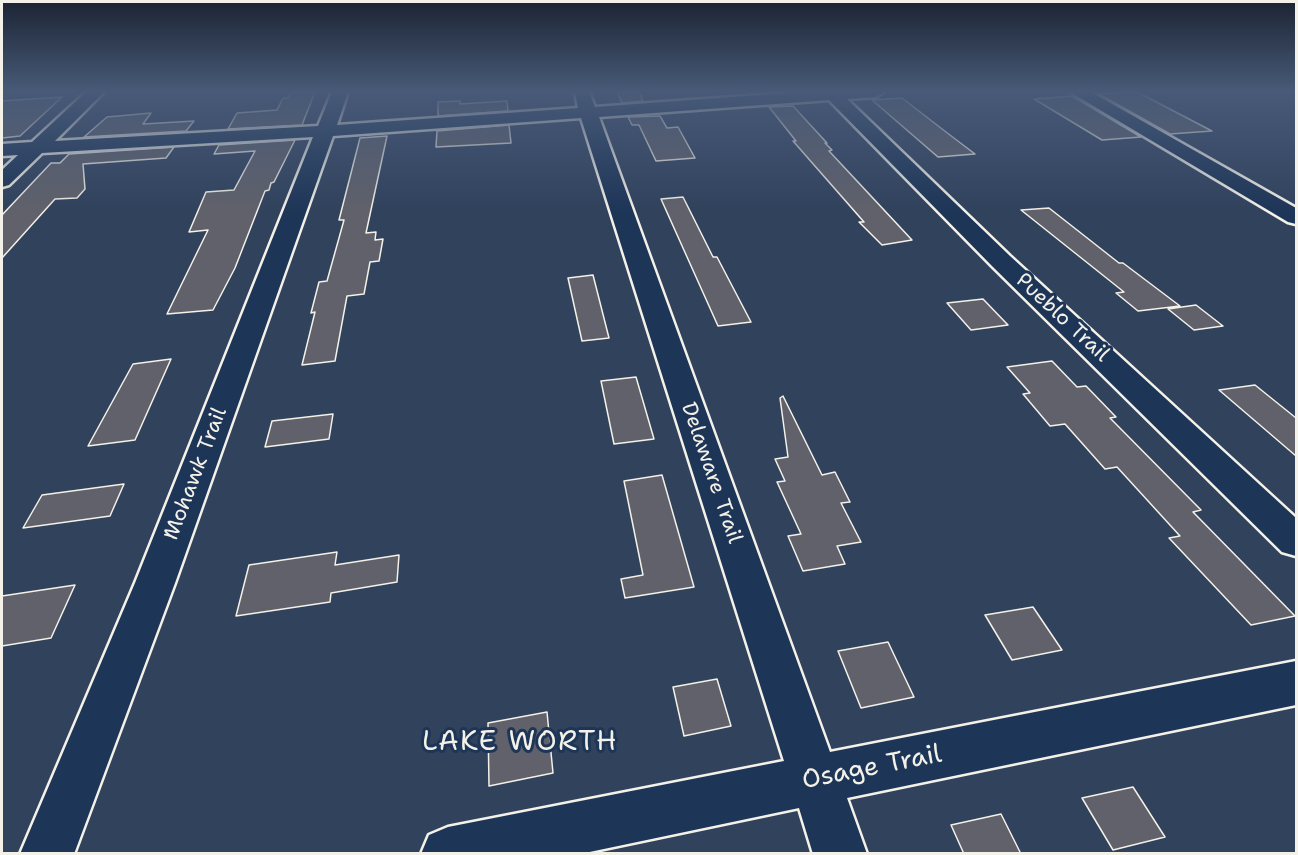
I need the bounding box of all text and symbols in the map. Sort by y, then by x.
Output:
street label: Pueblo Trail [1010,268,1114,368]
street label: Delaware Trail [675,399,747,547]
street label: Mohawk Trail [159,404,233,544]
district label: LAKE WORTH [422,726,618,760]
street label: Osage Trail [800,739,944,797]

